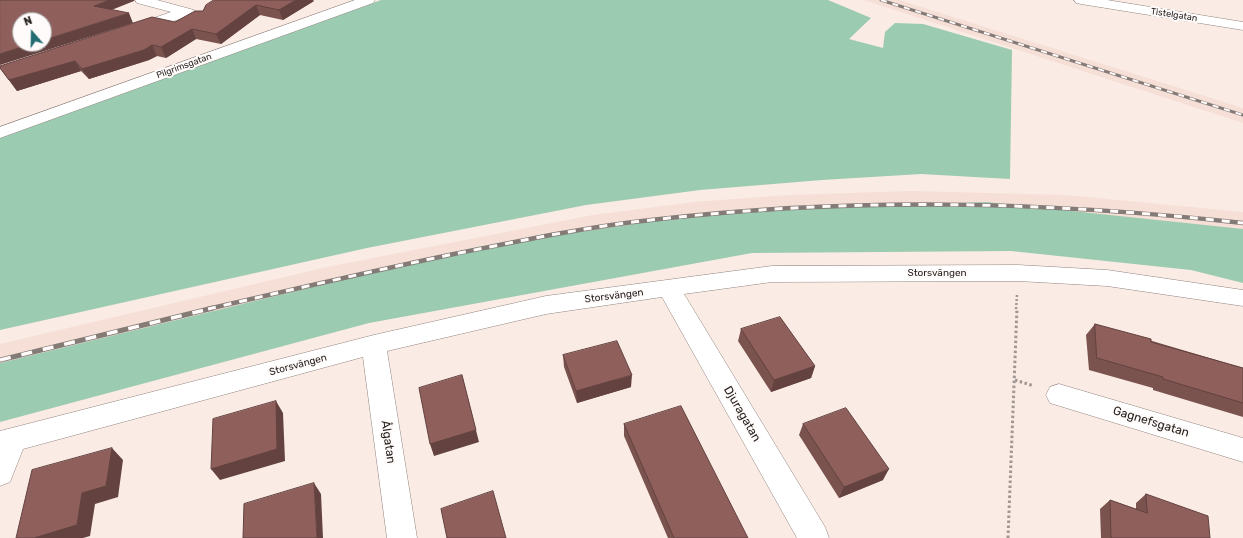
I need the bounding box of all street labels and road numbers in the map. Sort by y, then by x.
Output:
street label: Tistelgatan [1150,6,1198,24]
street label: Pilgrimsgatan [155,51,213,81]
street label: Storsvängen [907,267,967,279]
street label: Storsvängen [584,286,644,306]
street label: Storsvängen [268,352,328,378]
street label: Djuragatan [720,384,764,444]
street label: Gagnefsgatan [1111,404,1191,440]
street label: Ålgatan [378,420,398,464]

